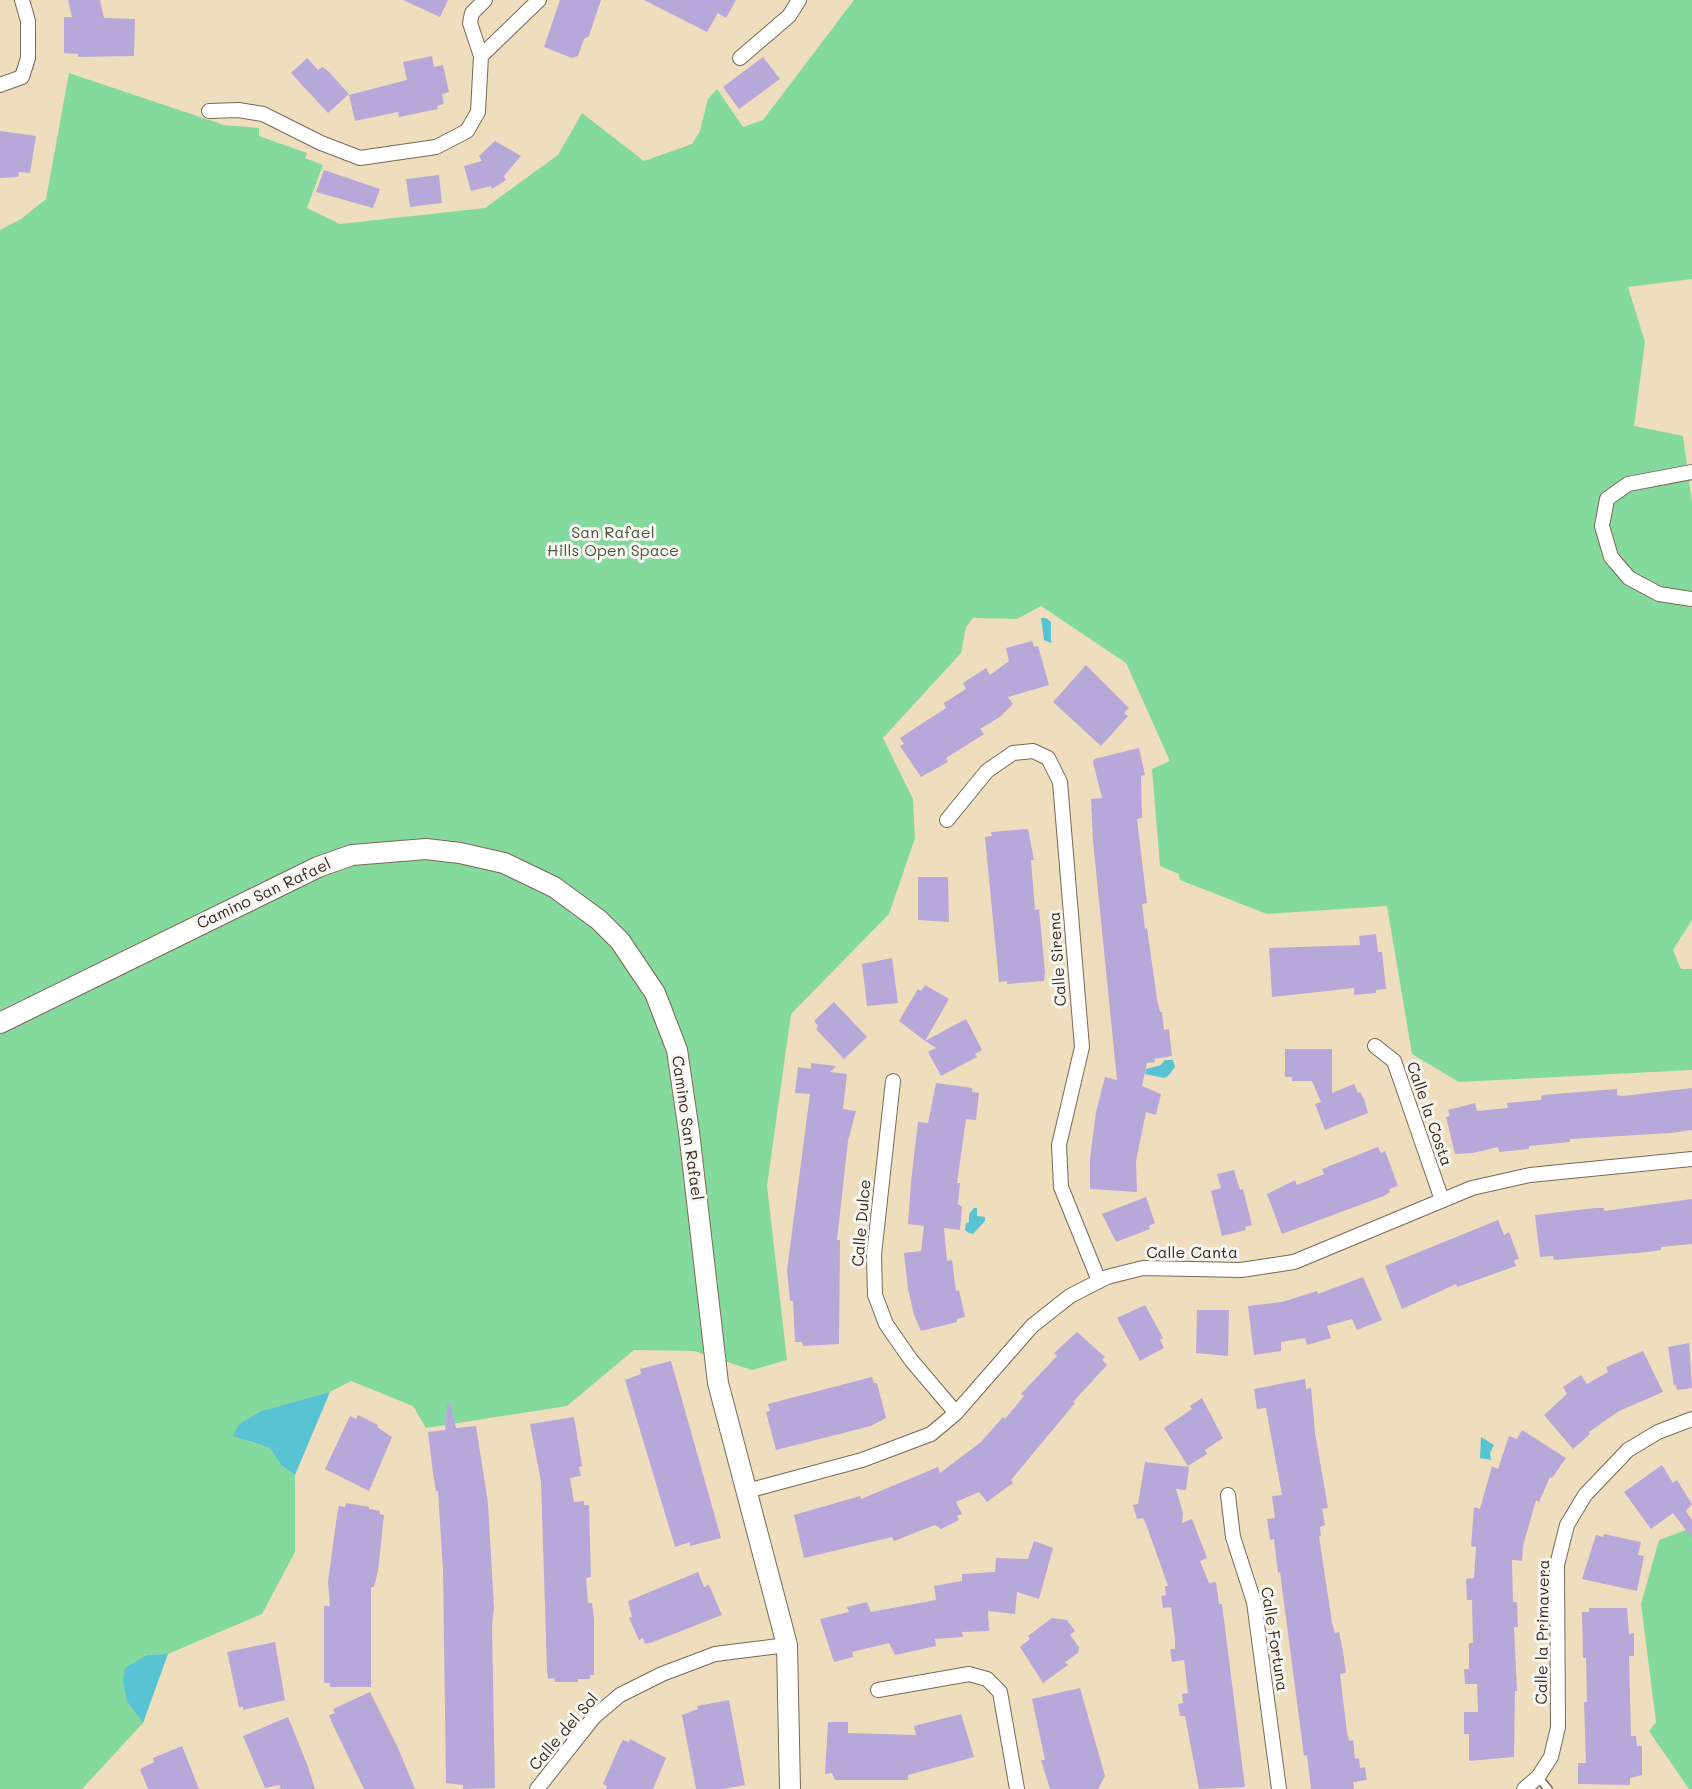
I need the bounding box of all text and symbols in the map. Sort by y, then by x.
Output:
park label: San Rafael Hills Open Space [547,523,679,561]
street label: Camino San Rafael [194,854,334,934]
street label: Calle Sirena [1045,911,1071,1007]
street label: Camino San Rafael [667,1054,707,1202]
street label: Calle la Costa [1402,1059,1456,1169]
street label: Calle Dulce [849,1179,875,1267]
street label: Calle Canta [1146,1243,1238,1263]
street label: Calle la Primavera [1532,1559,1554,1705]
street label: Calle Fortuna [1256,1585,1292,1693]
street label: Calle del Sol [525,1689,603,1775]

